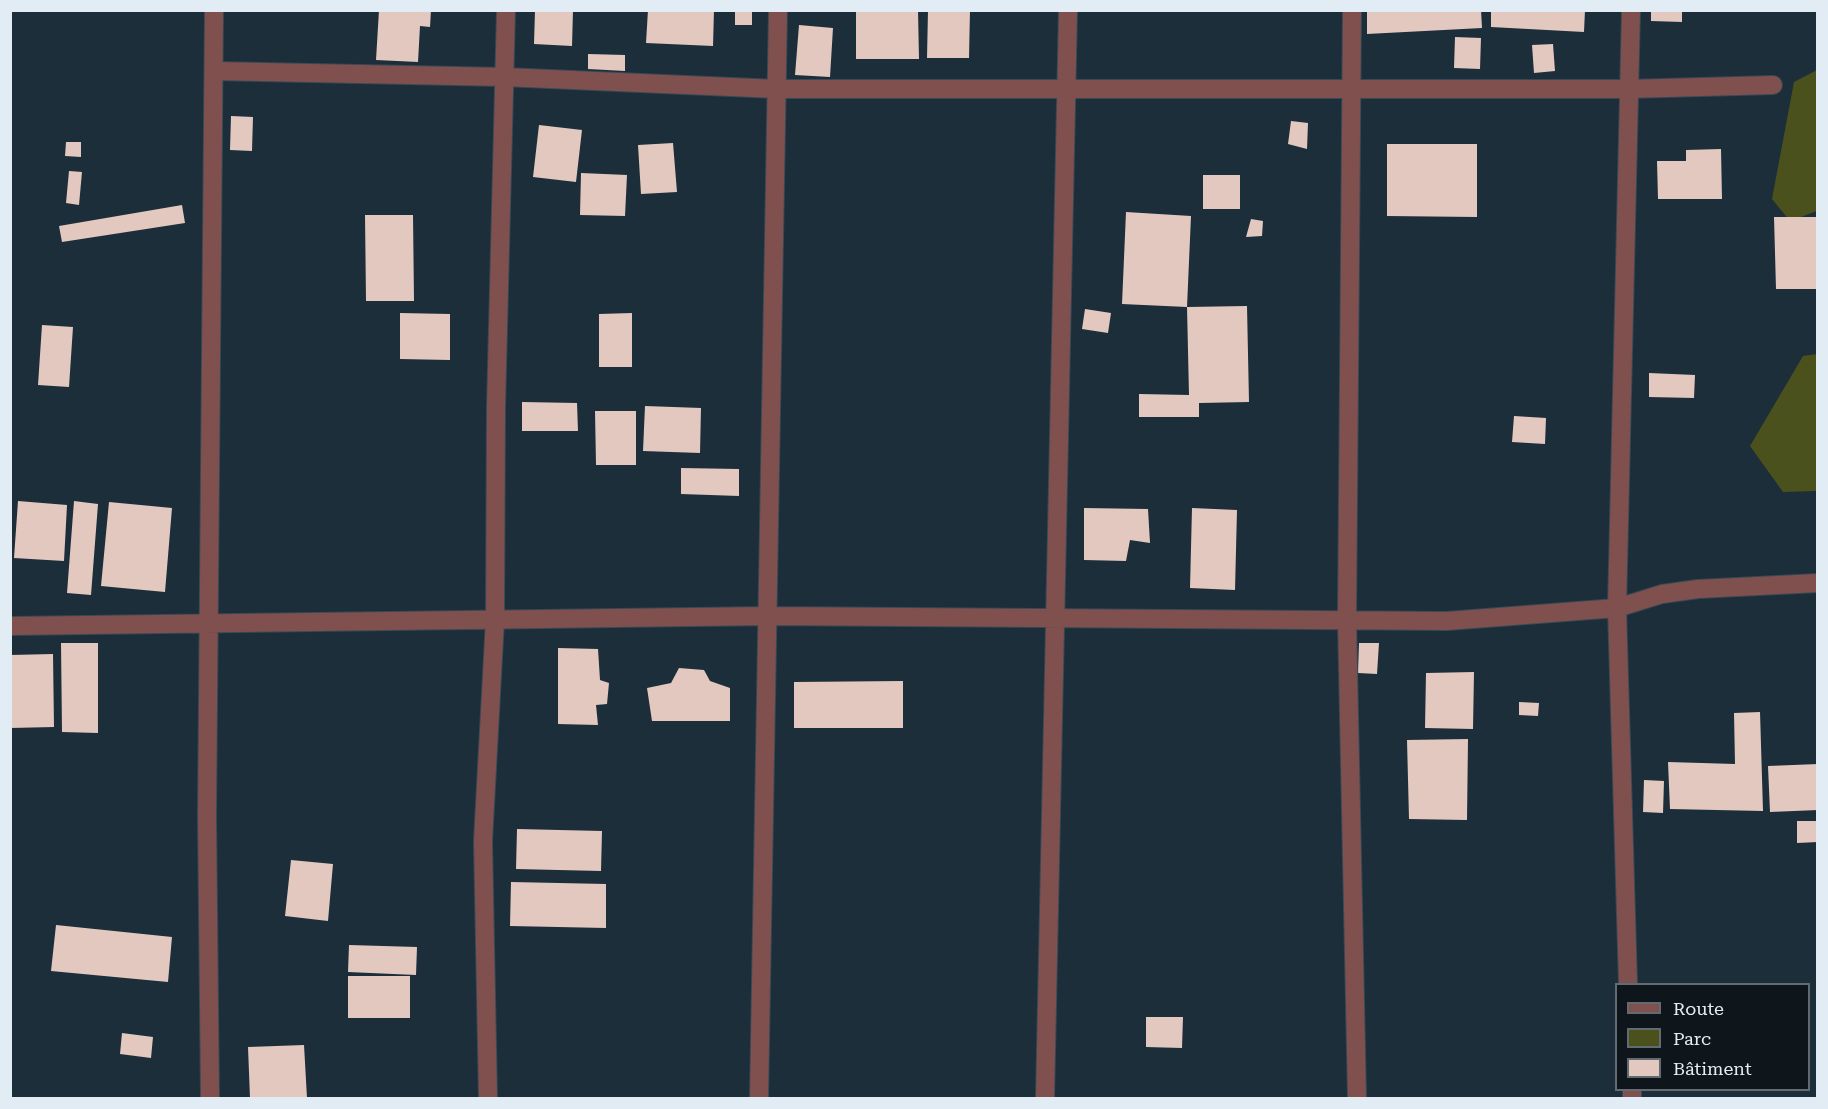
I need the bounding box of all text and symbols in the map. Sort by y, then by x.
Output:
legend [1615,983,1810,1091]
text: Route [1673,998,1724,1019]
text: Parc [1673,1028,1711,1049]
text: Bâtiment [1673,1058,1752,1079]

